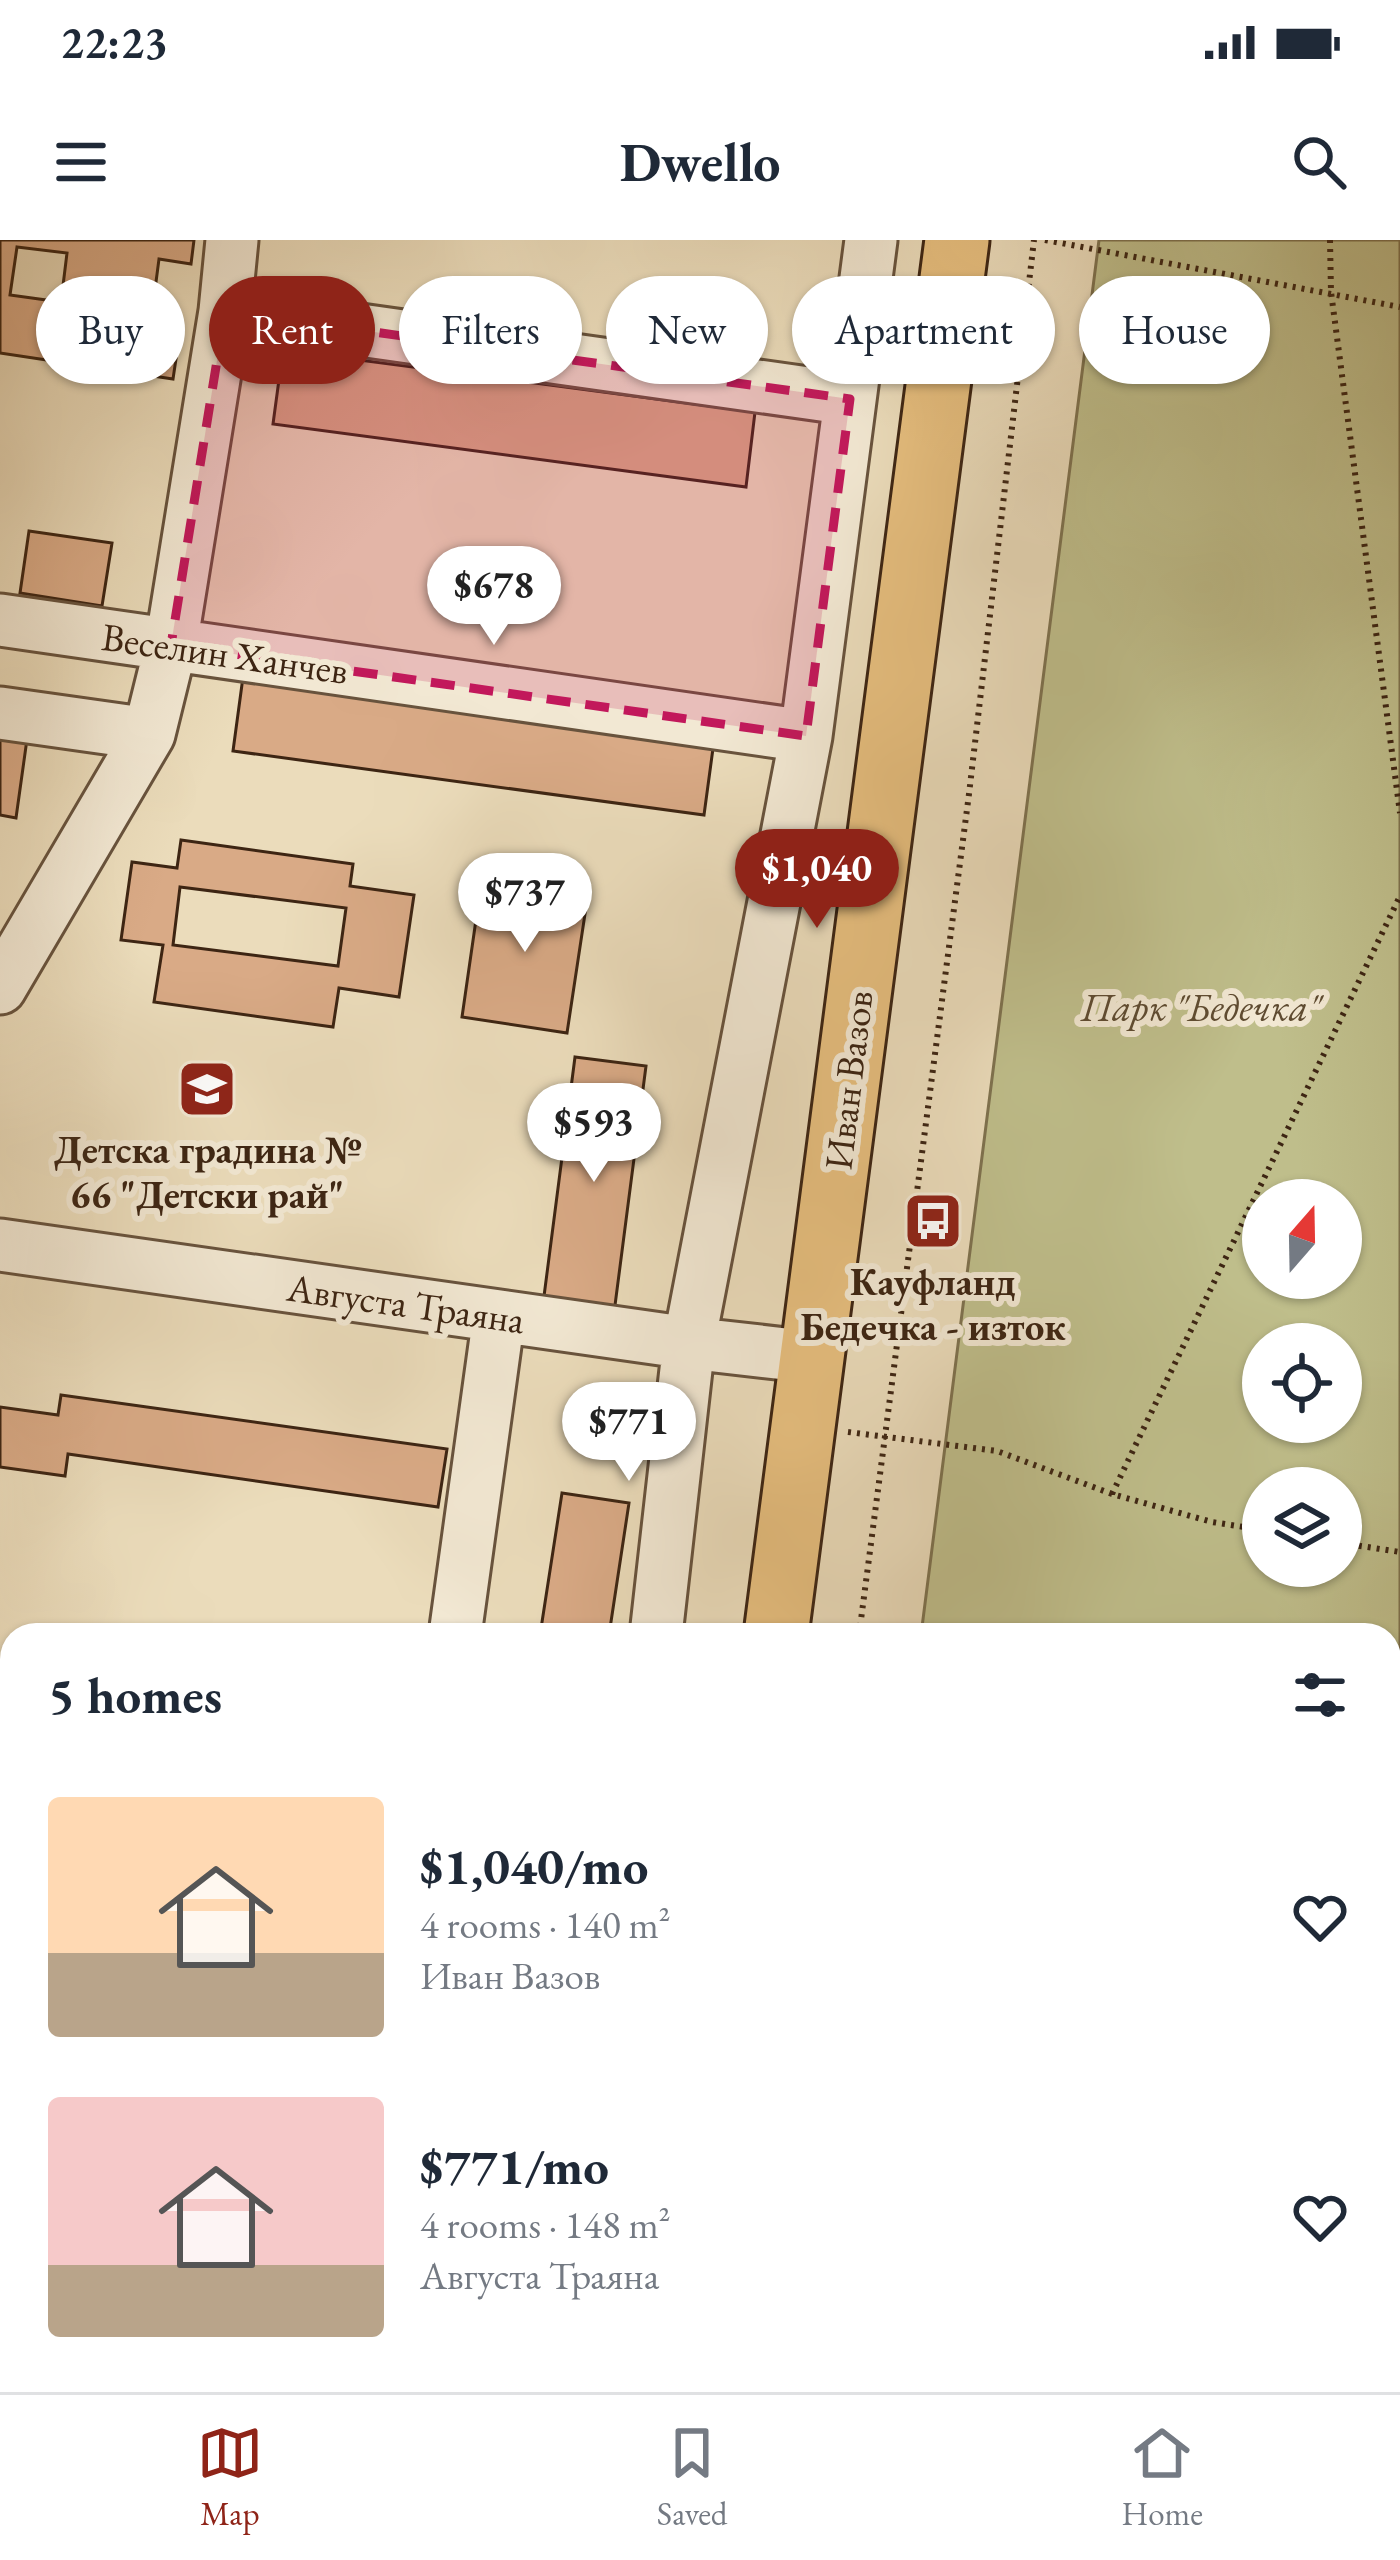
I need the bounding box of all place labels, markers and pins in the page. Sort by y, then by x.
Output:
pin: $678 [423,546,565,648]
pin: $1,040 [719,829,915,931]
pin: $737 [454,853,596,955]
school or university icon: Детска градина № 66 "Детски рай" [176,1058,238,1120]
pin: $593 [523,1083,665,1185]
place label: Детска градина № 66 "Детски рай" [54,1124,362,1220]
bus stop icon: Кауфланд Бедечка - изток [902,1190,964,1252]
place label: Кауфланд Бедечка - изток [800,1256,1066,1352]
pin: $771 [558,1382,700,1484]

